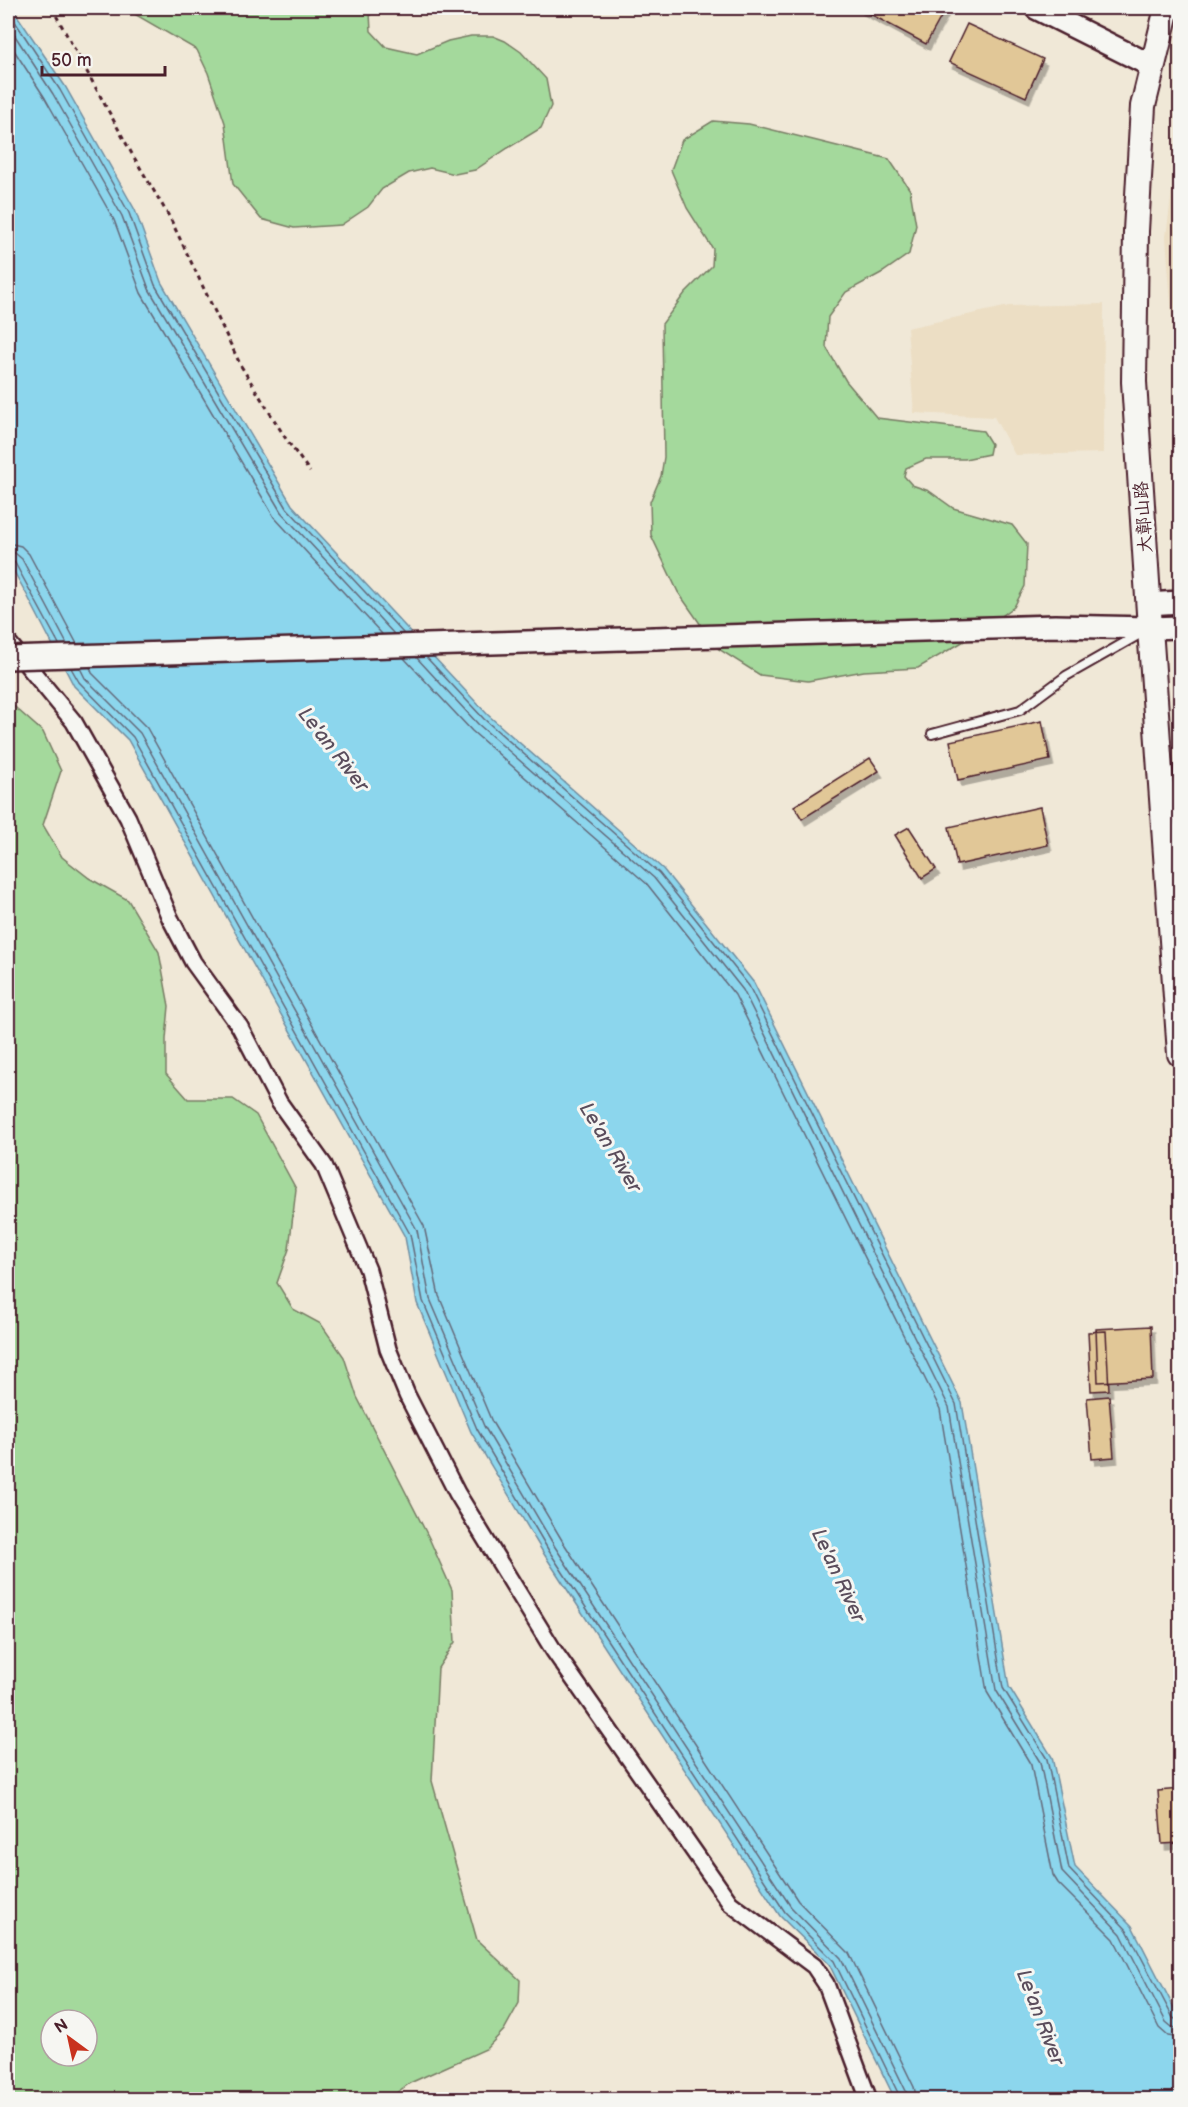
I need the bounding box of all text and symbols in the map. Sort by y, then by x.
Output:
scale bar [42,39,165,77]
text: 50 m [51,50,92,71]
street label: 大鄣山路 [1131,480,1156,554]
water label: Le'an River [293,703,375,798]
water label: Le'an River [574,1098,647,1198]
water label: Le'an River [806,1525,871,1628]
water label: Le'an River [1011,1966,1070,2070]
north arrow [39,2008,99,2068]
text: N [51,2015,72,2038]

